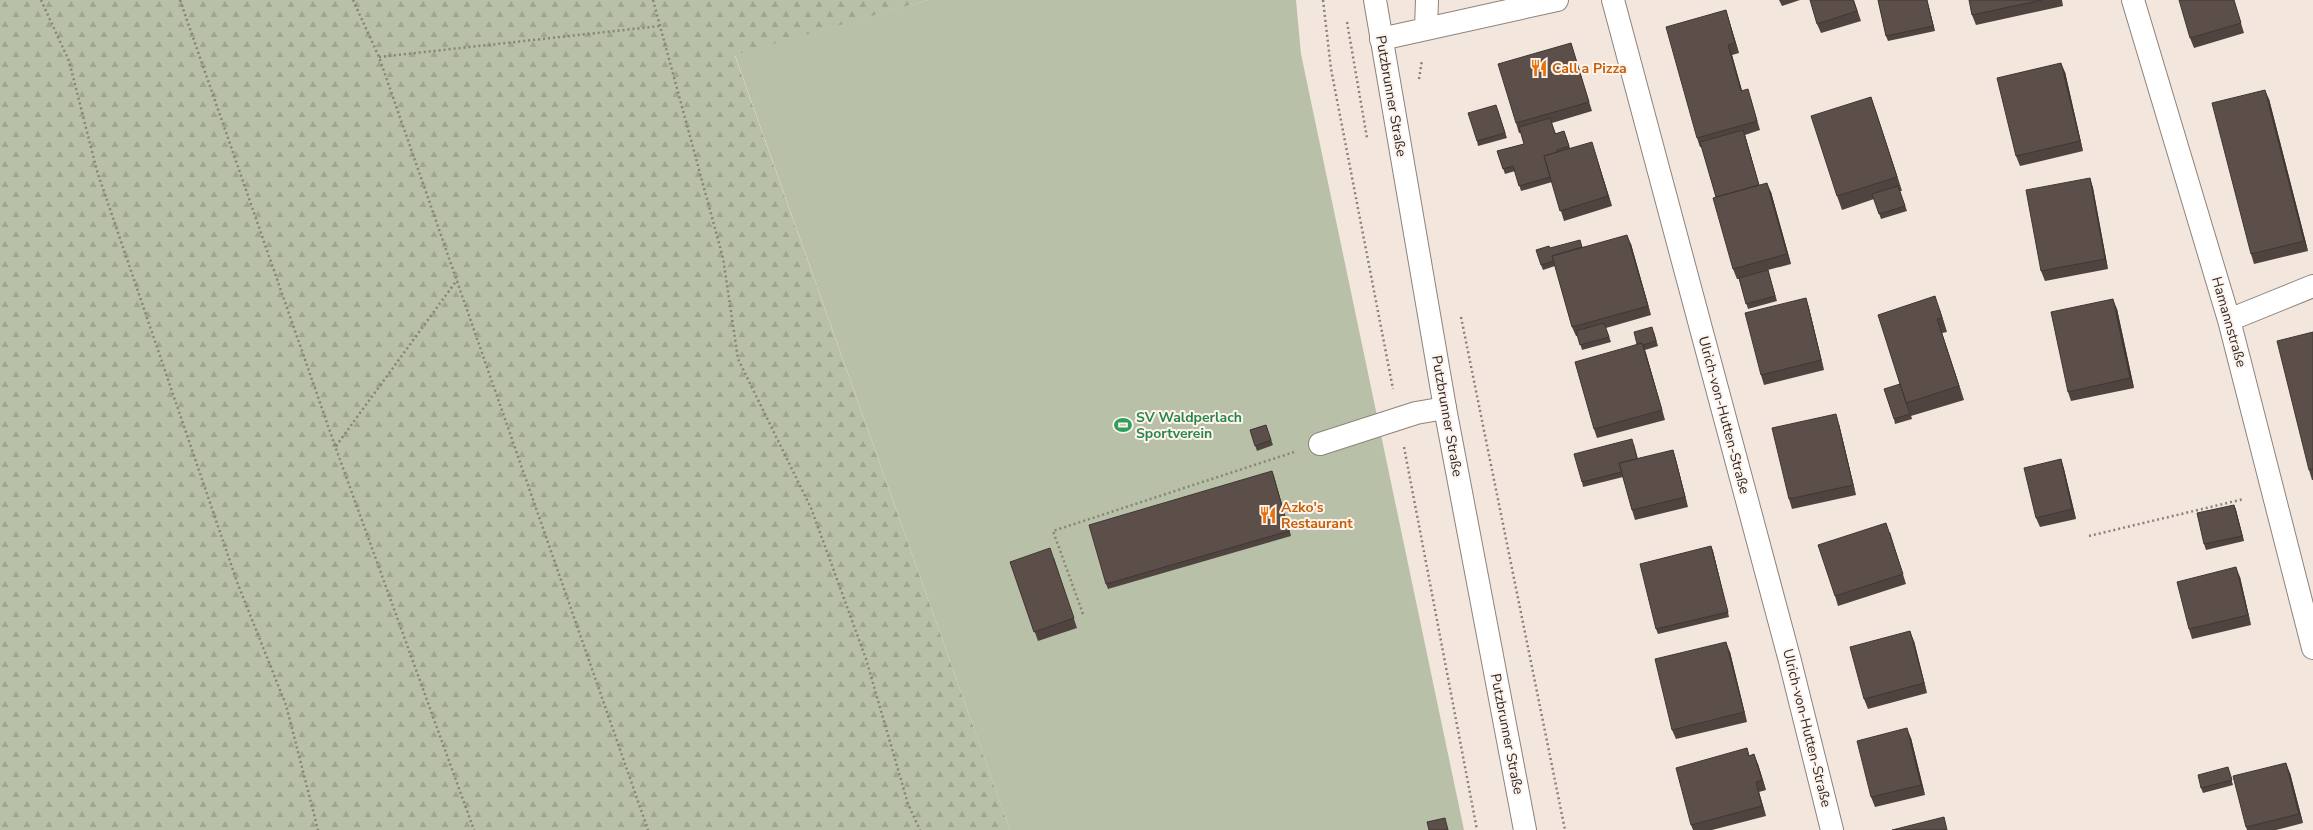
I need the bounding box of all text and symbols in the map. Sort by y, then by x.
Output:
street label: Putzbrunner Straße [1371,34,1411,158]
restaurant icon: Call a Pizza [1529,58,1549,78]
place label: Call a Pizza [1552,59,1627,78]
street label: Hamannstraße [2207,275,2251,369]
street label: Ulrich-von-Hutten-Straße [1694,334,1754,496]
street label: Putzbrunner Straße [1427,354,1467,478]
place label: SV Waldperlach Sportverein [1136,408,1242,443]
sports icon: SV Waldperlach Sportverein [1113,415,1133,435]
place label: Azko's Restaurant [1281,498,1353,533]
restaurant icon: Azko's Restaurant [1258,505,1278,525]
street label: Ulrich-von-Hutten-Straße [1778,647,1836,809]
street label: Putzbrunner Straße [1486,672,1528,796]

